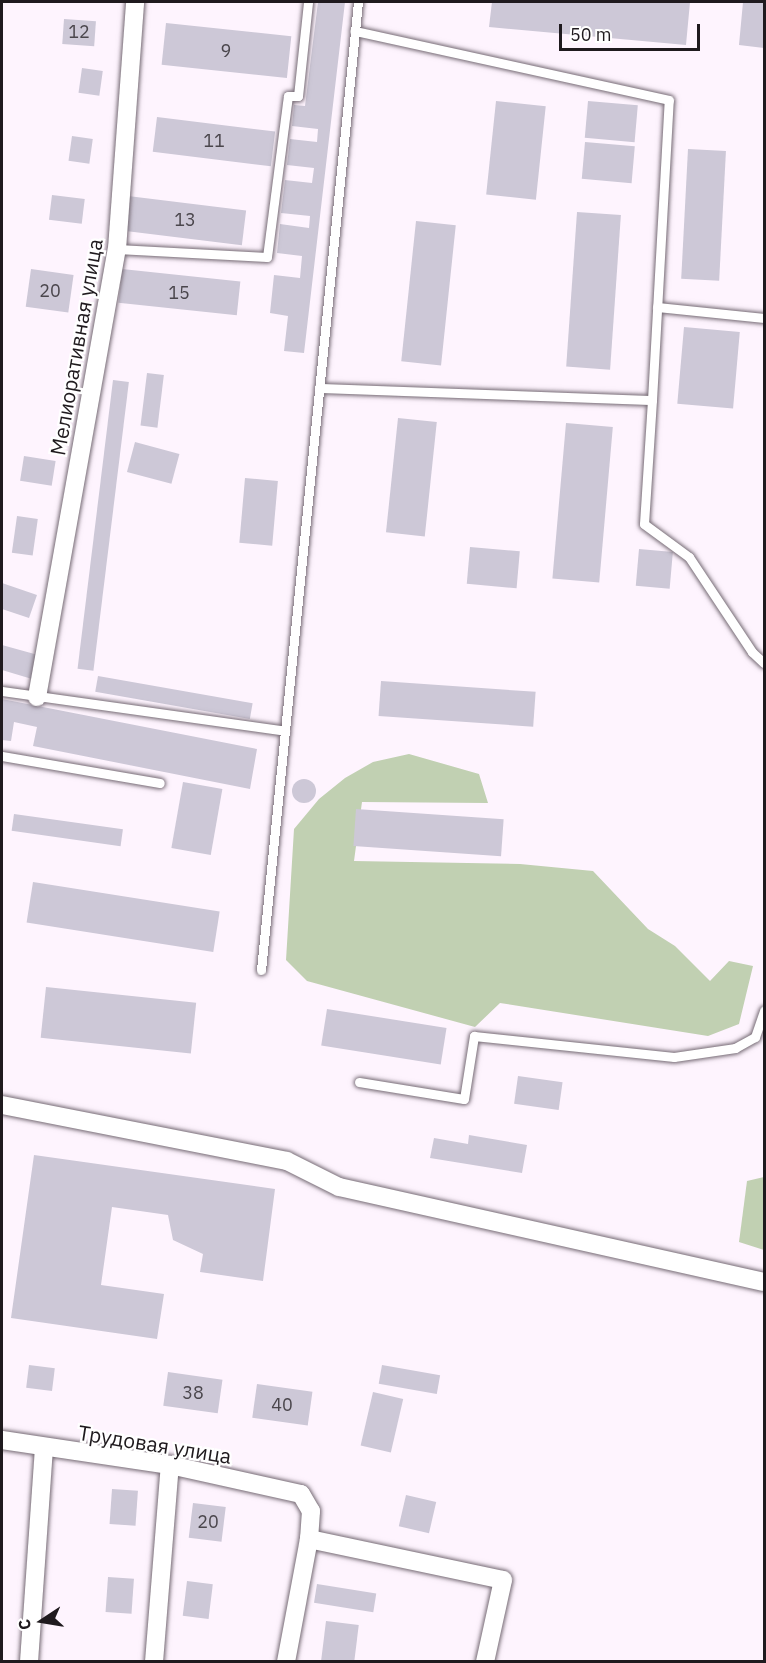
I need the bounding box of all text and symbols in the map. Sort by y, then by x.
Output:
scale bar [562,12,703,50]
house number: 12 [68,21,90,43]
text: 50 m [570,23,612,46]
house number: 9 [221,40,231,62]
house number: 11 [203,130,225,152]
house number: 13 [174,209,196,231]
street label: Мелиоративная улица [45,237,107,457]
house number: 20 [39,280,61,302]
house number: 15 [168,282,190,304]
house number: 38 [182,1382,204,1404]
house number: 40 [271,1394,293,1416]
street label: Трудовая улица [77,1419,233,1469]
house number: 20 [197,1511,219,1533]
north arrow [12,1591,72,1651]
text: С [14,1618,35,1632]

